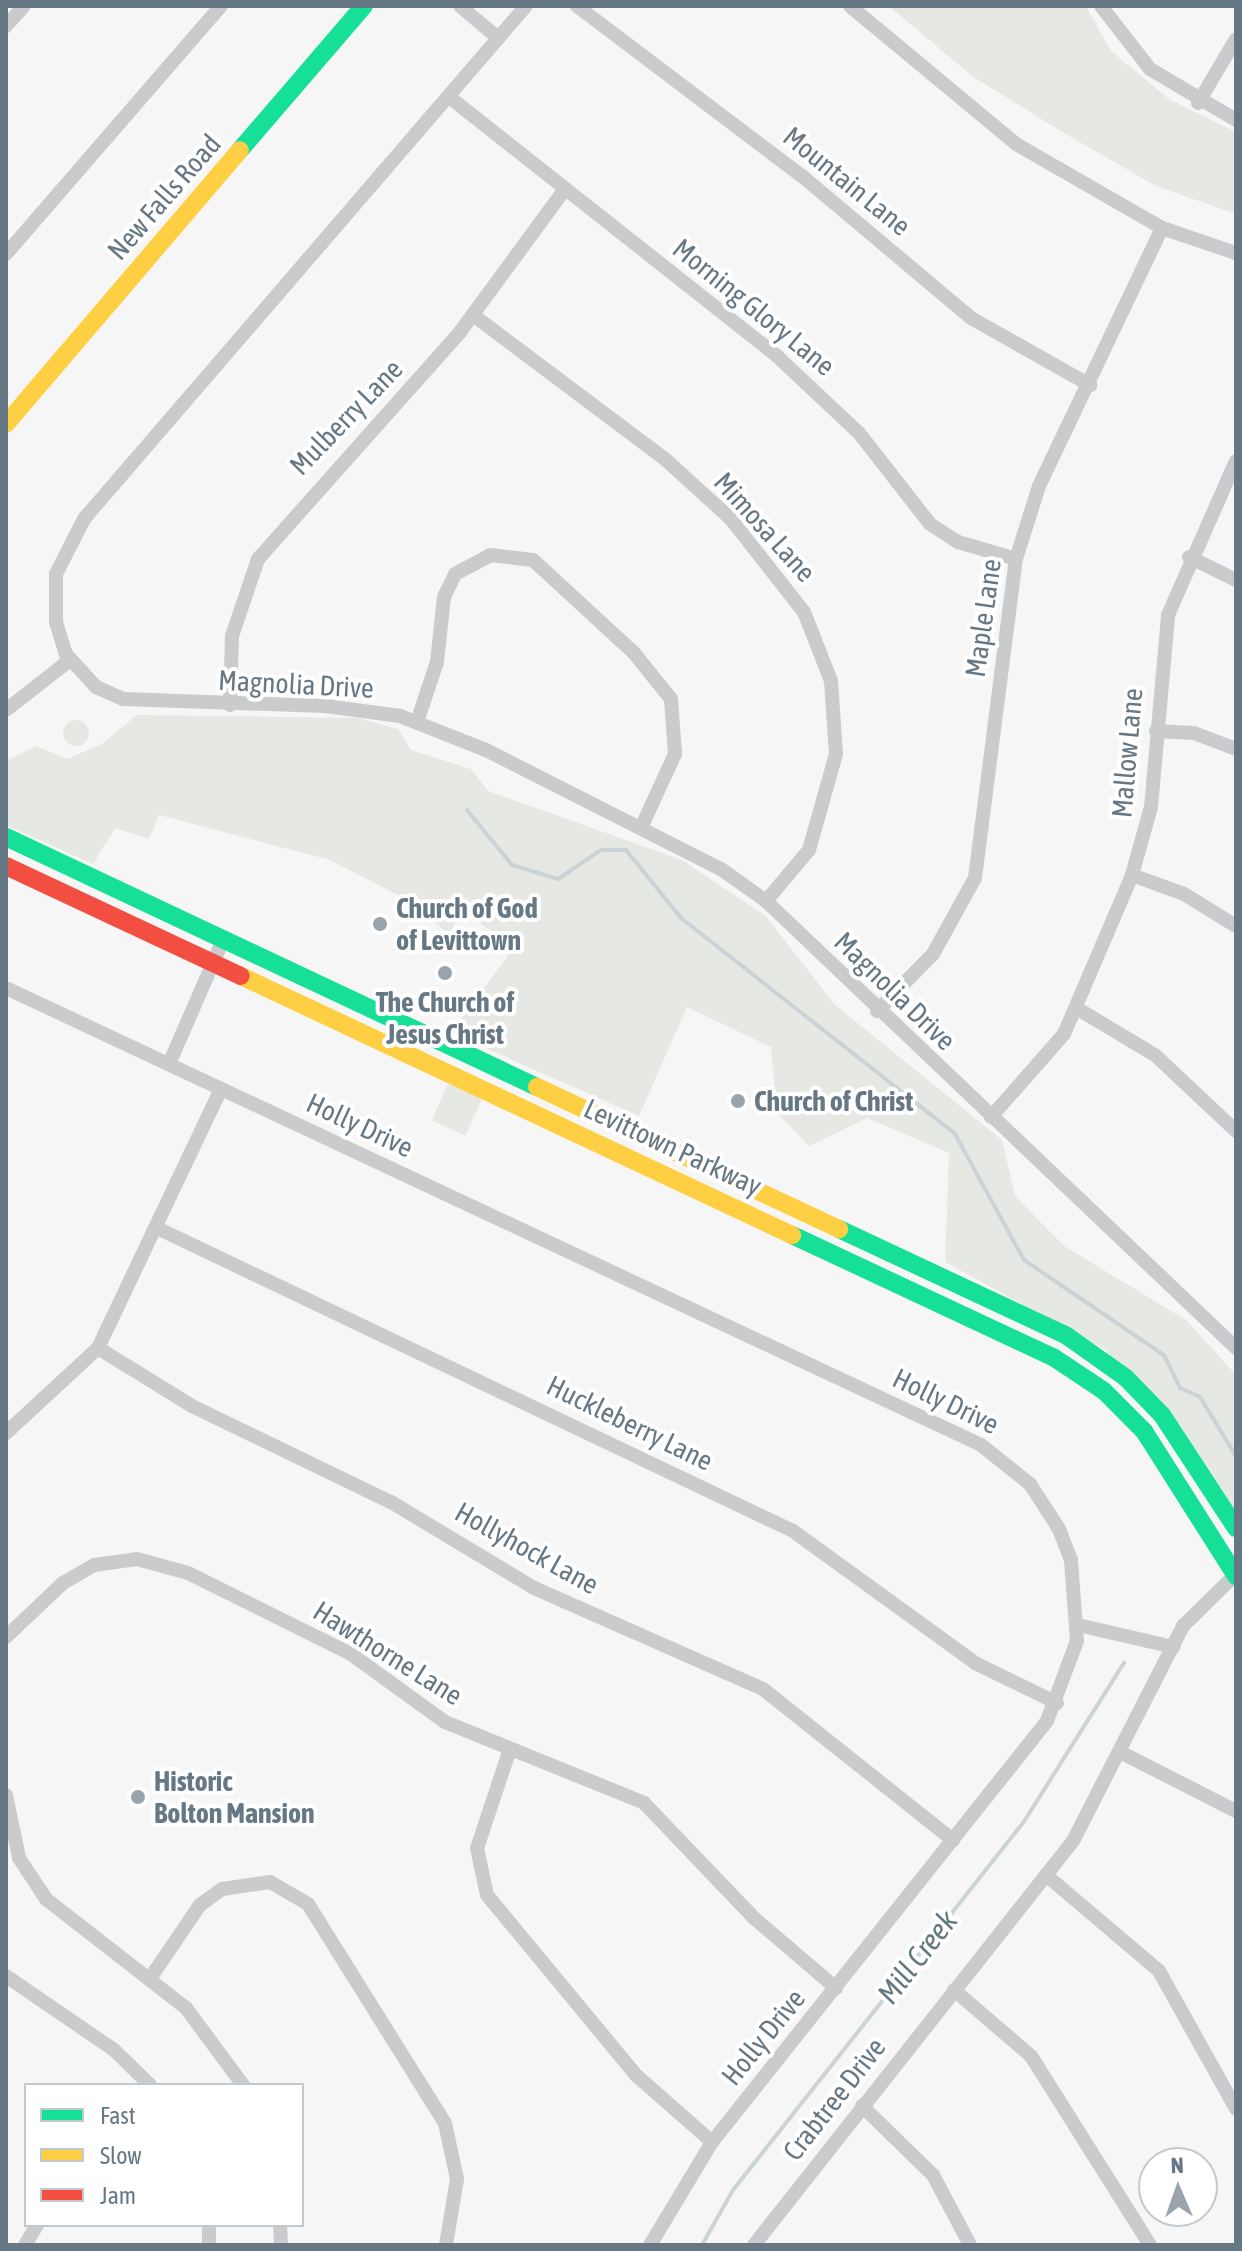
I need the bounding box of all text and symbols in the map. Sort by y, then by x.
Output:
street label: Mountain Lane [777,119,917,243]
street label: New Falls Road [100,127,228,267]
street label: Morning Glory Lane [666,231,842,383]
street label: Mulberry Lane [283,352,409,482]
street label: Mimosa Lane [707,465,823,589]
street label: Maple Lane [958,557,1008,679]
street label: Magnolia Drive [217,663,375,705]
street label: Mallow Lane [1105,687,1149,819]
place label: Church of God of Levittown [396,891,538,957]
marker: Church of God of Levittown [371,915,389,933]
street label: Magnolia Drive [827,925,963,1057]
marker: The Church of Jesus Christ [436,964,454,982]
place label: The Church of Jesus Christ [376,985,514,1051]
place label: Church of Christ [754,1084,913,1118]
street label: Holly Drive [301,1086,419,1164]
street label: Levittown Parkway [579,1091,767,1203]
marker: Church of Christ [729,1092,747,1110]
street label: Holly Drive [888,1361,1004,1441]
street label: Huckleberry Lane [542,1368,718,1478]
street label: Hollyhock Lane [449,1495,605,1601]
street label: Hawthorne Lane [307,1594,469,1712]
place label: Historic Bolton Mansion [154,1764,315,1830]
marker: Historic Bolton Mansion [129,1788,147,1806]
water label: Mill Creek [869,1903,965,2011]
street label: Holly Drive [714,1982,812,2092]
street label: Crabtree Drive [776,2031,892,2167]
legend [24,2083,304,2227]
text: Fast [100,2102,136,2129]
text: Slow [100,2142,142,2169]
north arrow [1138,2147,1218,2227]
text: N [1170,2152,1184,2178]
text: Jam [100,2182,136,2209]

